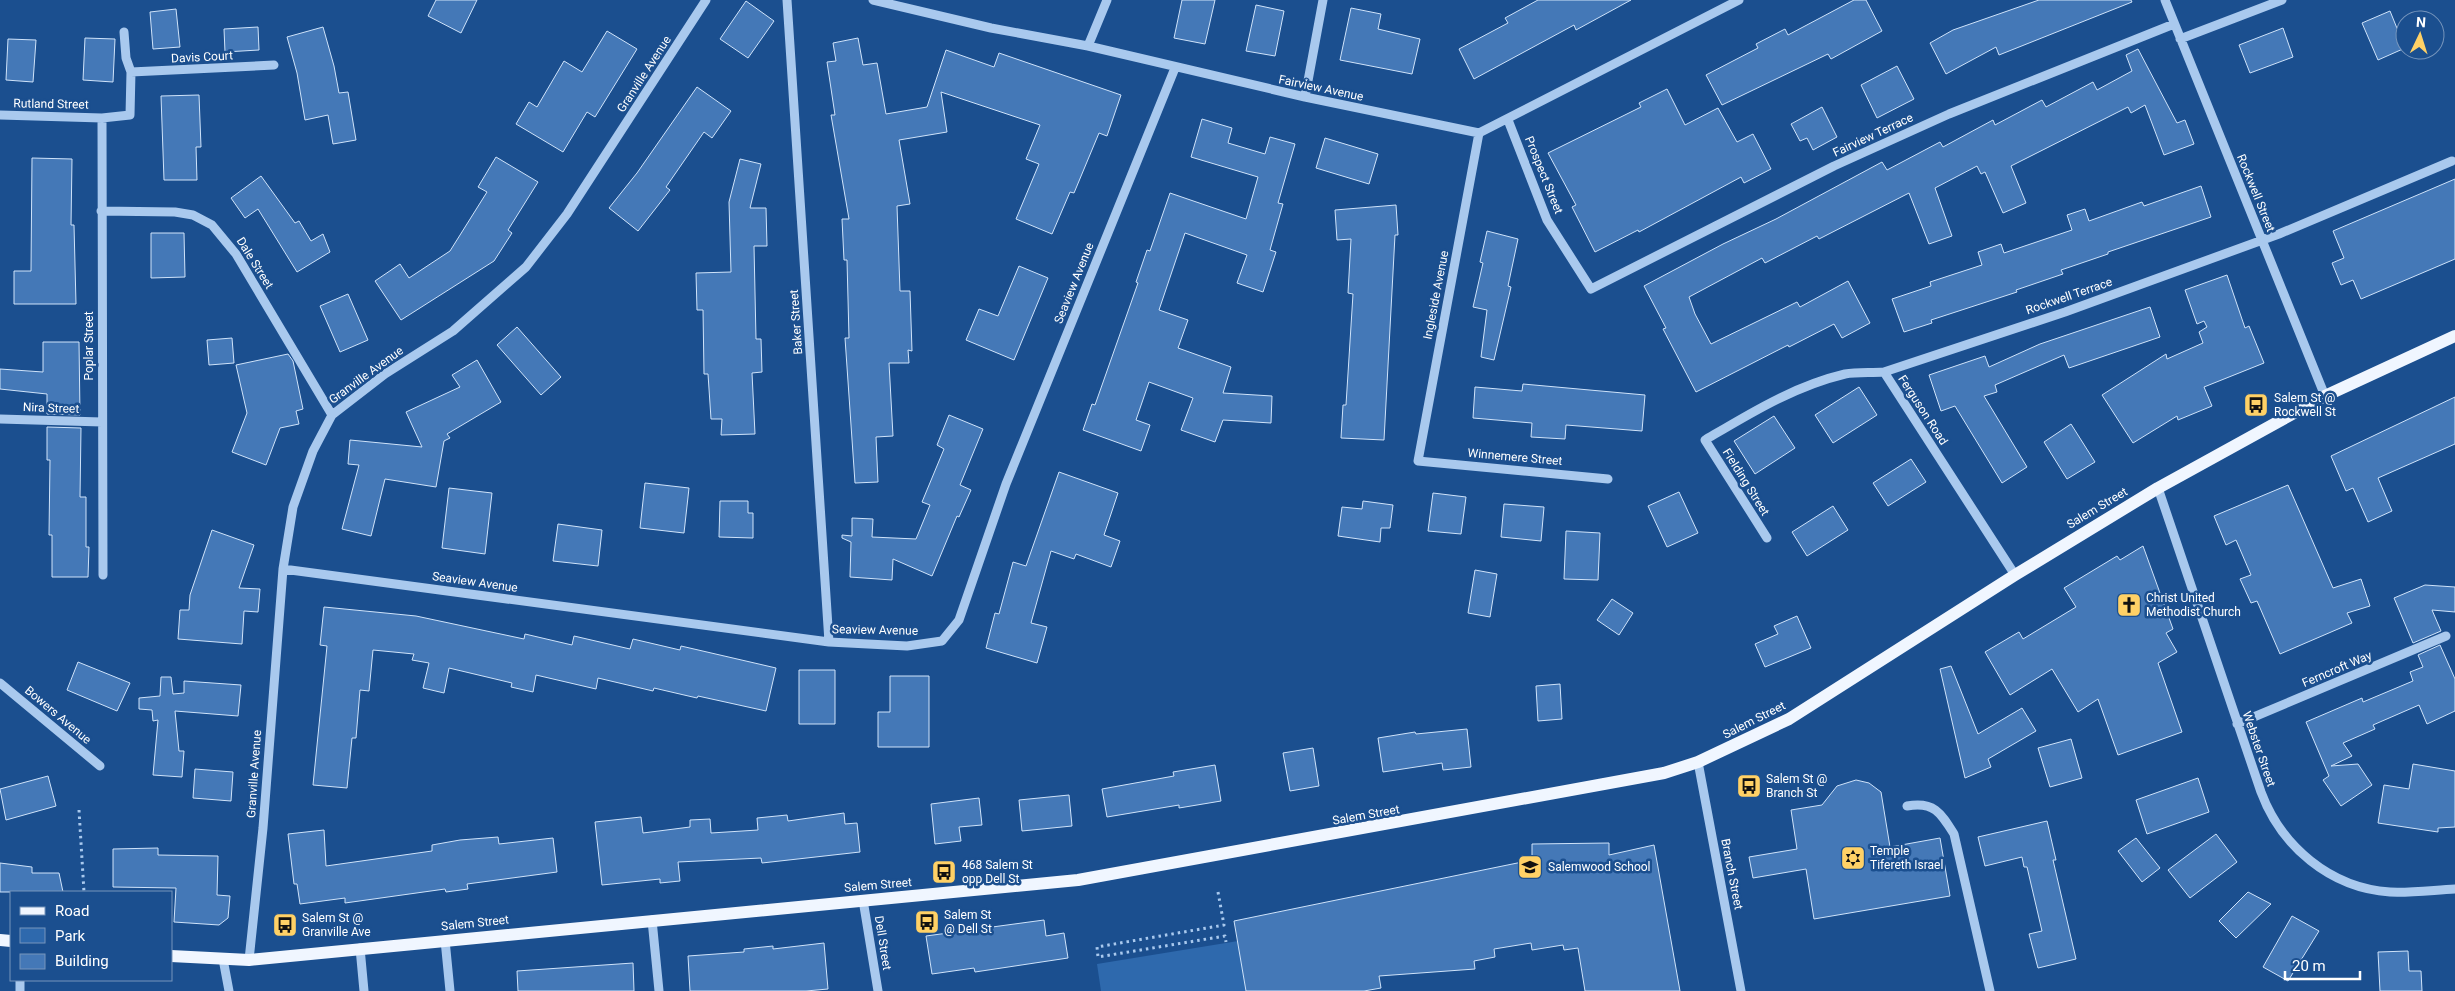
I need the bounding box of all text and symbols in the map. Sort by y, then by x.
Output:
north arrow [2395,10,2445,60]
text: N [2415,14,2426,30]
street label: Granville Avenue [614,33,674,115]
street label: Davis Court [171,48,233,66]
street label: Fairview Avenue [1277,72,1365,104]
street label: Rutland Street [13,96,89,112]
street label: Fairview Terrace [1831,110,1915,160]
street label: Prospect Street [1522,134,1566,216]
street label: Rockwell Street [2234,152,2278,234]
street label: Dale Street [234,235,276,291]
street label: Seaview Avenue [1051,240,1097,326]
street label: Ingleside Avenue [1421,249,1451,341]
street label: Rockwell Terrace [2024,275,2114,317]
street label: Baker Street [787,289,805,355]
street label: Poplar Street [82,311,96,381]
street label: Granville Avenue [326,343,406,407]
street label: Ferguson Road [1895,372,1951,448]
place label: Salem St @ Rockwell St [2274,391,2336,419]
bus stop icon: Salem St @ Rockwell St [2243,392,2269,418]
street label: Nira Street [23,400,80,416]
street label: Winnemere Street [1467,446,1563,468]
street label: Fielding Street [1720,446,1772,518]
street label: Salem Street [2064,484,2130,532]
street label: Seaview Avenue [431,569,519,595]
place label: Christ United Methodist Church [2146,591,2241,619]
church icon: Christ United Methodist Church [2116,592,2142,618]
street label: Seaview Avenue [832,622,918,638]
street label: Ferncroft Way [2300,648,2374,690]
street label: Bowers Avenue [22,683,94,747]
street label: Salem Street [1720,698,1788,742]
street label: Webster Street [2240,709,2278,789]
street label: Granville Avenue [244,729,264,819]
place label: Salem St @ Branch St [1766,772,1827,800]
bus stop icon: Salem St @ Branch St [1736,773,1762,799]
street label: Salem Street [1331,802,1401,828]
street label: Branch Street [1718,837,1746,911]
place label: Temple Tifereth Israel [1870,844,1943,872]
synagogue icon: Temple Tifereth Israel [1840,845,1866,871]
school or university icon: Salemwood School [1517,854,1543,880]
place label: 468 Salem St opp Dell St [962,858,1033,886]
bus stop icon: 468 Salem St opp Dell St [931,859,957,885]
place label: Salemwood School [1548,860,1651,874]
street label: Salem Street [843,875,913,895]
legend [10,891,172,981]
text: Road [55,902,89,920]
place label: Salem St @ Dell St [944,908,992,936]
bus stop icon: Salem St @ Dell St [914,909,940,935]
place label: Salem St @ Granville Ave [302,911,371,939]
bus stop icon: Salem St @ Granville Ave [272,912,298,938]
street label: Salem Street [440,912,510,934]
street label: Dell Street [872,915,894,971]
text: Park [55,927,86,945]
scale bar [2285,948,2360,980]
text: Building [55,952,109,970]
text: 20 m [2292,957,2326,975]

